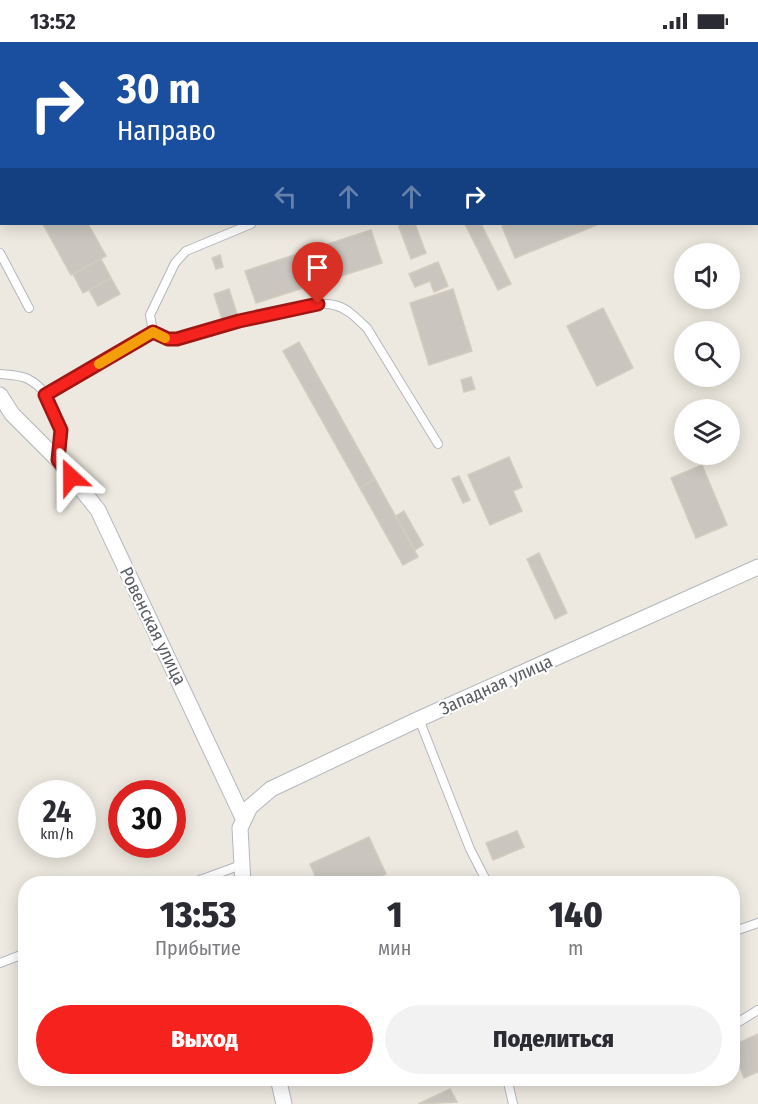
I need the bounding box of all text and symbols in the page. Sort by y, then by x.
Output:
text: 13:52 [30,8,76,35]
text: 30 m [117,64,201,114]
icon: right [18,66,96,144]
text: Направо [117,115,216,147]
icon: left [269,180,302,213]
icon: ahead [332,180,365,213]
icon: ahead [395,180,428,213]
icon: right [458,180,491,213]
pin [292,242,343,304]
map controls [674,243,740,465]
button: sound [674,243,740,309]
icon: arrive [301,251,334,284]
button: search [674,321,740,387]
button: layers [674,399,740,465]
position arrow [39,445,103,509]
street label: Ровенская улица [115,563,191,689]
street label: Западная улица [436,650,556,720]
speed limit sign: 30 [108,780,186,858]
text: 24 [43,794,71,830]
text: km/h [40,825,74,843]
text: 13:53 [160,893,236,937]
text: 1 [387,893,403,937]
text: 140 [549,893,603,937]
text: Прибытие [155,936,241,960]
text: мин [378,936,412,960]
text: m [568,936,583,960]
button: Выход [36,1005,373,1074]
button: Поделиться [385,1005,722,1074]

